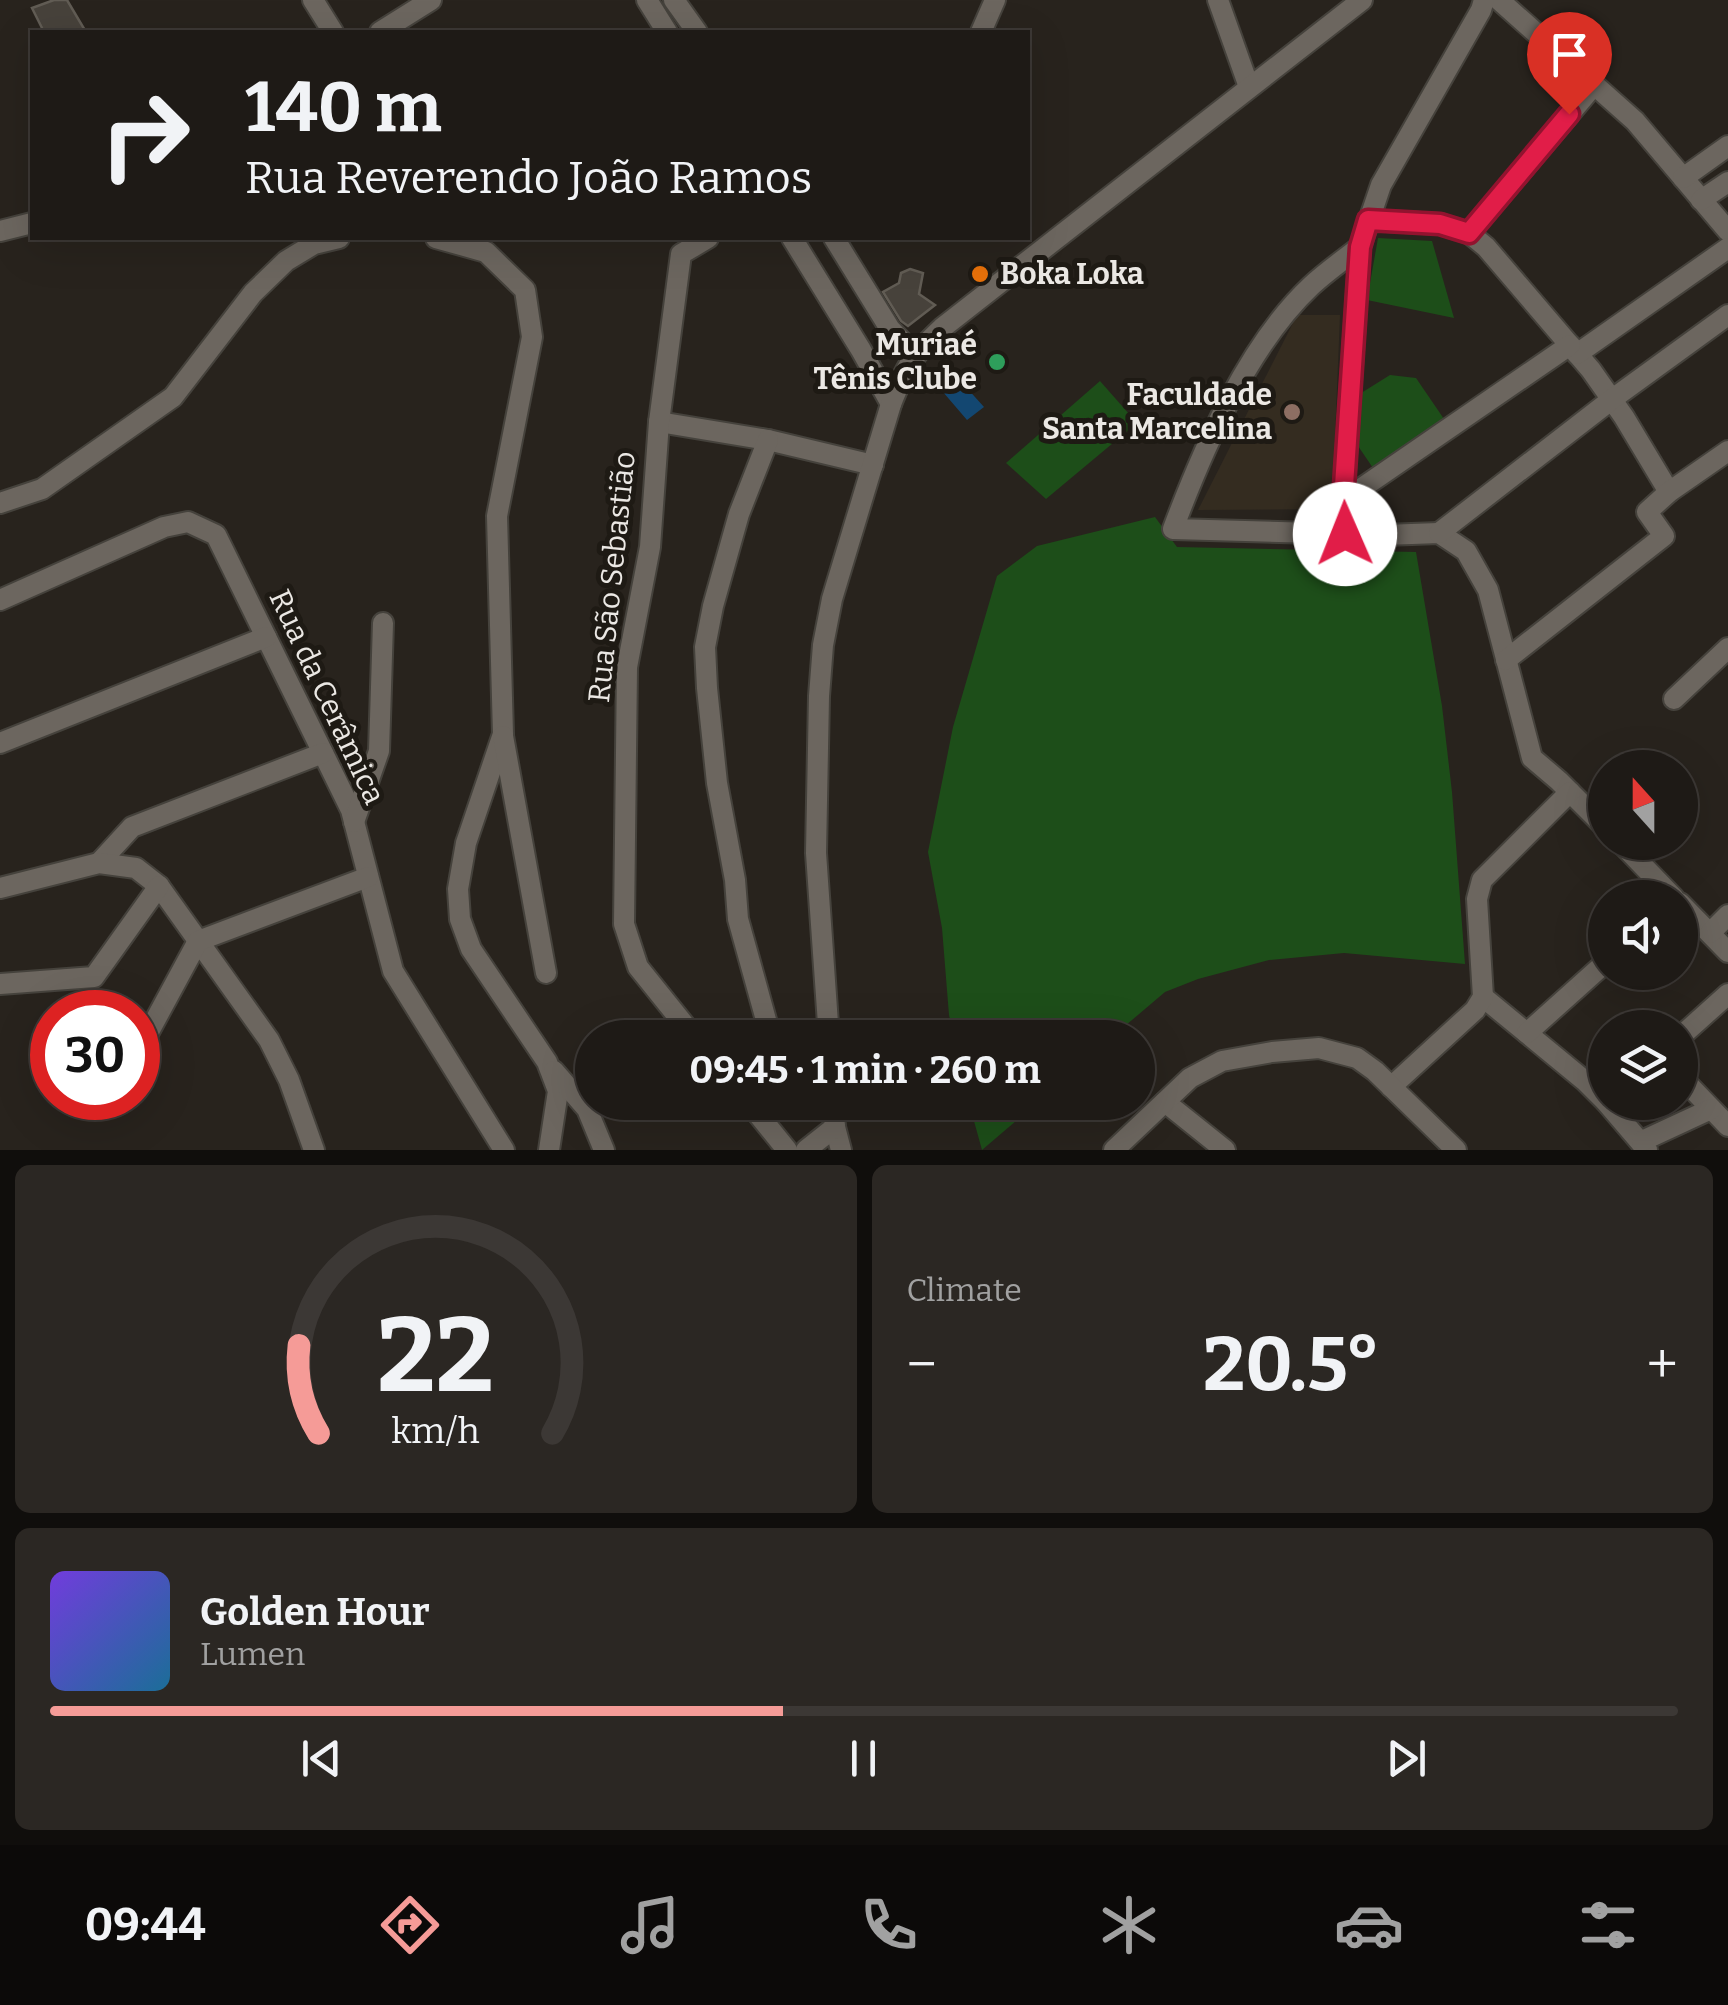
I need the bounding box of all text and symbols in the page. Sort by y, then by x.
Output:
pin [1527,12,1612,115]
icon: arrive [1542,27,1597,82]
text: 140 m [245,66,442,150]
icon: right [80,70,210,200]
text: Rua Reverendo João Ramos [245,151,812,205]
place label: Boka Loka [1000,256,1144,292]
marker: Boka Loka [969,263,991,285]
place label: Muriaé Tênis Clube [814,327,977,397]
marker: Muriaé Tênis Clube [986,351,1008,373]
place label: Faculdade Santa Marcelina [1042,377,1272,447]
marker: Faculdade Santa Marcelina [1281,401,1303,423]
street label: Rua São Sebastião [581,450,643,704]
position arrow [1293,482,1397,586]
street label: Rua da Cerâmica [262,584,392,810]
north arrow [1588,750,1698,860]
map controls [1588,750,1698,1120]
button: sound [1588,880,1698,990]
speed limit sign: 30 [30,990,160,1120]
button: layers [1588,1010,1698,1120]
text: 09:45 · 1 min · 260 m [689,1047,1041,1093]
text: Climate [907,1271,1022,1309]
text: 22 [377,1294,494,1419]
text: 20.5° [1203,1320,1380,1410]
text: − [907,1332,937,1398]
text: + [1647,1332,1678,1398]
text: km/h [392,1410,480,1452]
text: Golden Hour [200,1589,430,1635]
text: Lumen [200,1635,305,1673]
icon: previous [294,1731,349,1786]
icon: pause [836,1731,891,1786]
icon: next [1379,1731,1434,1786]
icon: directions [375,1890,445,1960]
icon: music [615,1890,685,1960]
icon: phone [854,1890,924,1960]
icon: climate [1094,1890,1164,1960]
icon: car [1334,1890,1404,1960]
icon: filters [1573,1890,1643,1960]
text: 09:44 [85,1898,206,1952]

